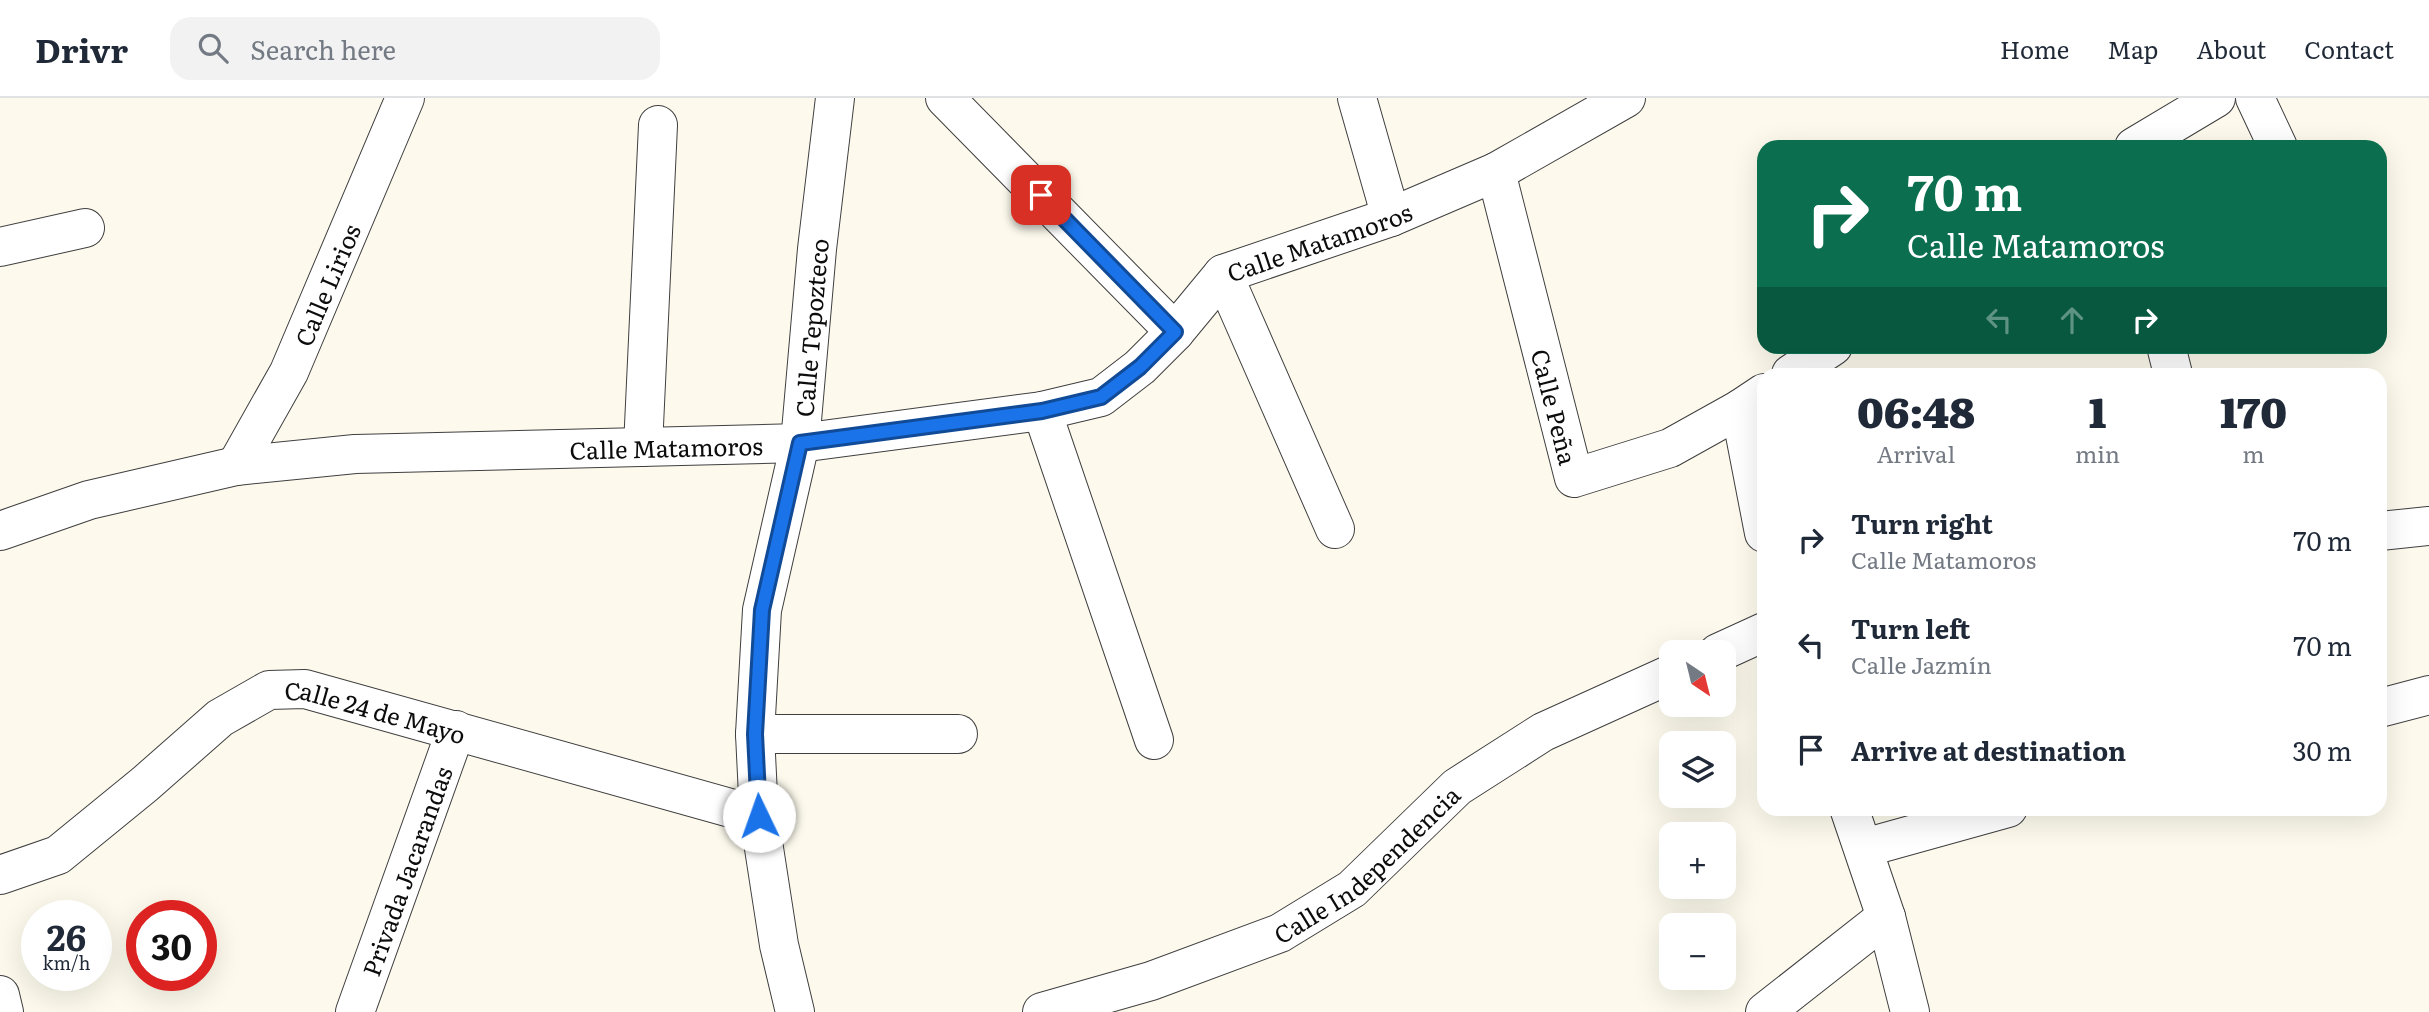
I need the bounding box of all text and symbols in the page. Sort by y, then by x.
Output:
search box [170,17,660,80]
text: Drivr [35,24,128,73]
icon: search [194,29,232,67]
text: Search here [250,29,396,68]
text: Home [2000,31,2069,66]
text: Map [2107,31,2158,66]
text: About [2196,31,2266,66]
text: Contact [2304,31,2394,66]
text: 70 m [1907,153,2022,226]
pin [1011,165,1071,225]
icon: right [1792,168,1883,259]
icon: arrive [1022,176,1060,214]
street label: Calle Matamoros [1222,193,1417,289]
street label: Calle Lirios [285,218,368,351]
text: Calle Matamoros [1907,220,2165,268]
street label: Calle Tepozteco [785,236,836,418]
icon: left [1980,301,2018,339]
icon: ahead [2053,301,2091,339]
icon: right [2126,301,2164,339]
street label: Calle Peña [1524,345,1587,468]
text: 06:48 [1857,379,1975,441]
text: 1 [2089,379,2106,441]
text: 170 [2220,379,2287,441]
street label: Calle Matamoros [569,426,763,466]
text: Arrival [1877,436,1955,470]
text: min [2075,436,2120,470]
text: m [2242,436,2265,470]
text: Turn right [1851,503,1993,542]
text: 70 m [2293,520,2352,559]
icon: right [1792,521,1830,559]
text: Calle Matamoros [1851,542,2036,576]
text: Turn left [1851,608,1970,647]
text: 70 m [2293,625,2352,664]
icon: left [1792,626,1830,664]
north arrow [1659,640,1736,718]
map controls [1659,640,1736,990]
text: Calle Jazmín [1851,647,1992,681]
street label: Calle 24 de Mayo [284,671,470,751]
text: Arrive at destination [1851,730,2126,769]
text: 30 m [2292,730,2352,769]
button: layers [1659,731,1736,808]
icon: arrive [1792,731,1830,769]
street label: Privada Jacarandas [352,761,459,980]
street label: Calle Independencia [1266,777,1467,951]
position arrow [722,779,796,853]
button: + [1659,822,1736,899]
speed limit sign: 30 [126,900,217,991]
text: 26 [47,910,86,962]
button: − [1659,913,1736,990]
text: km/h [43,949,90,976]

